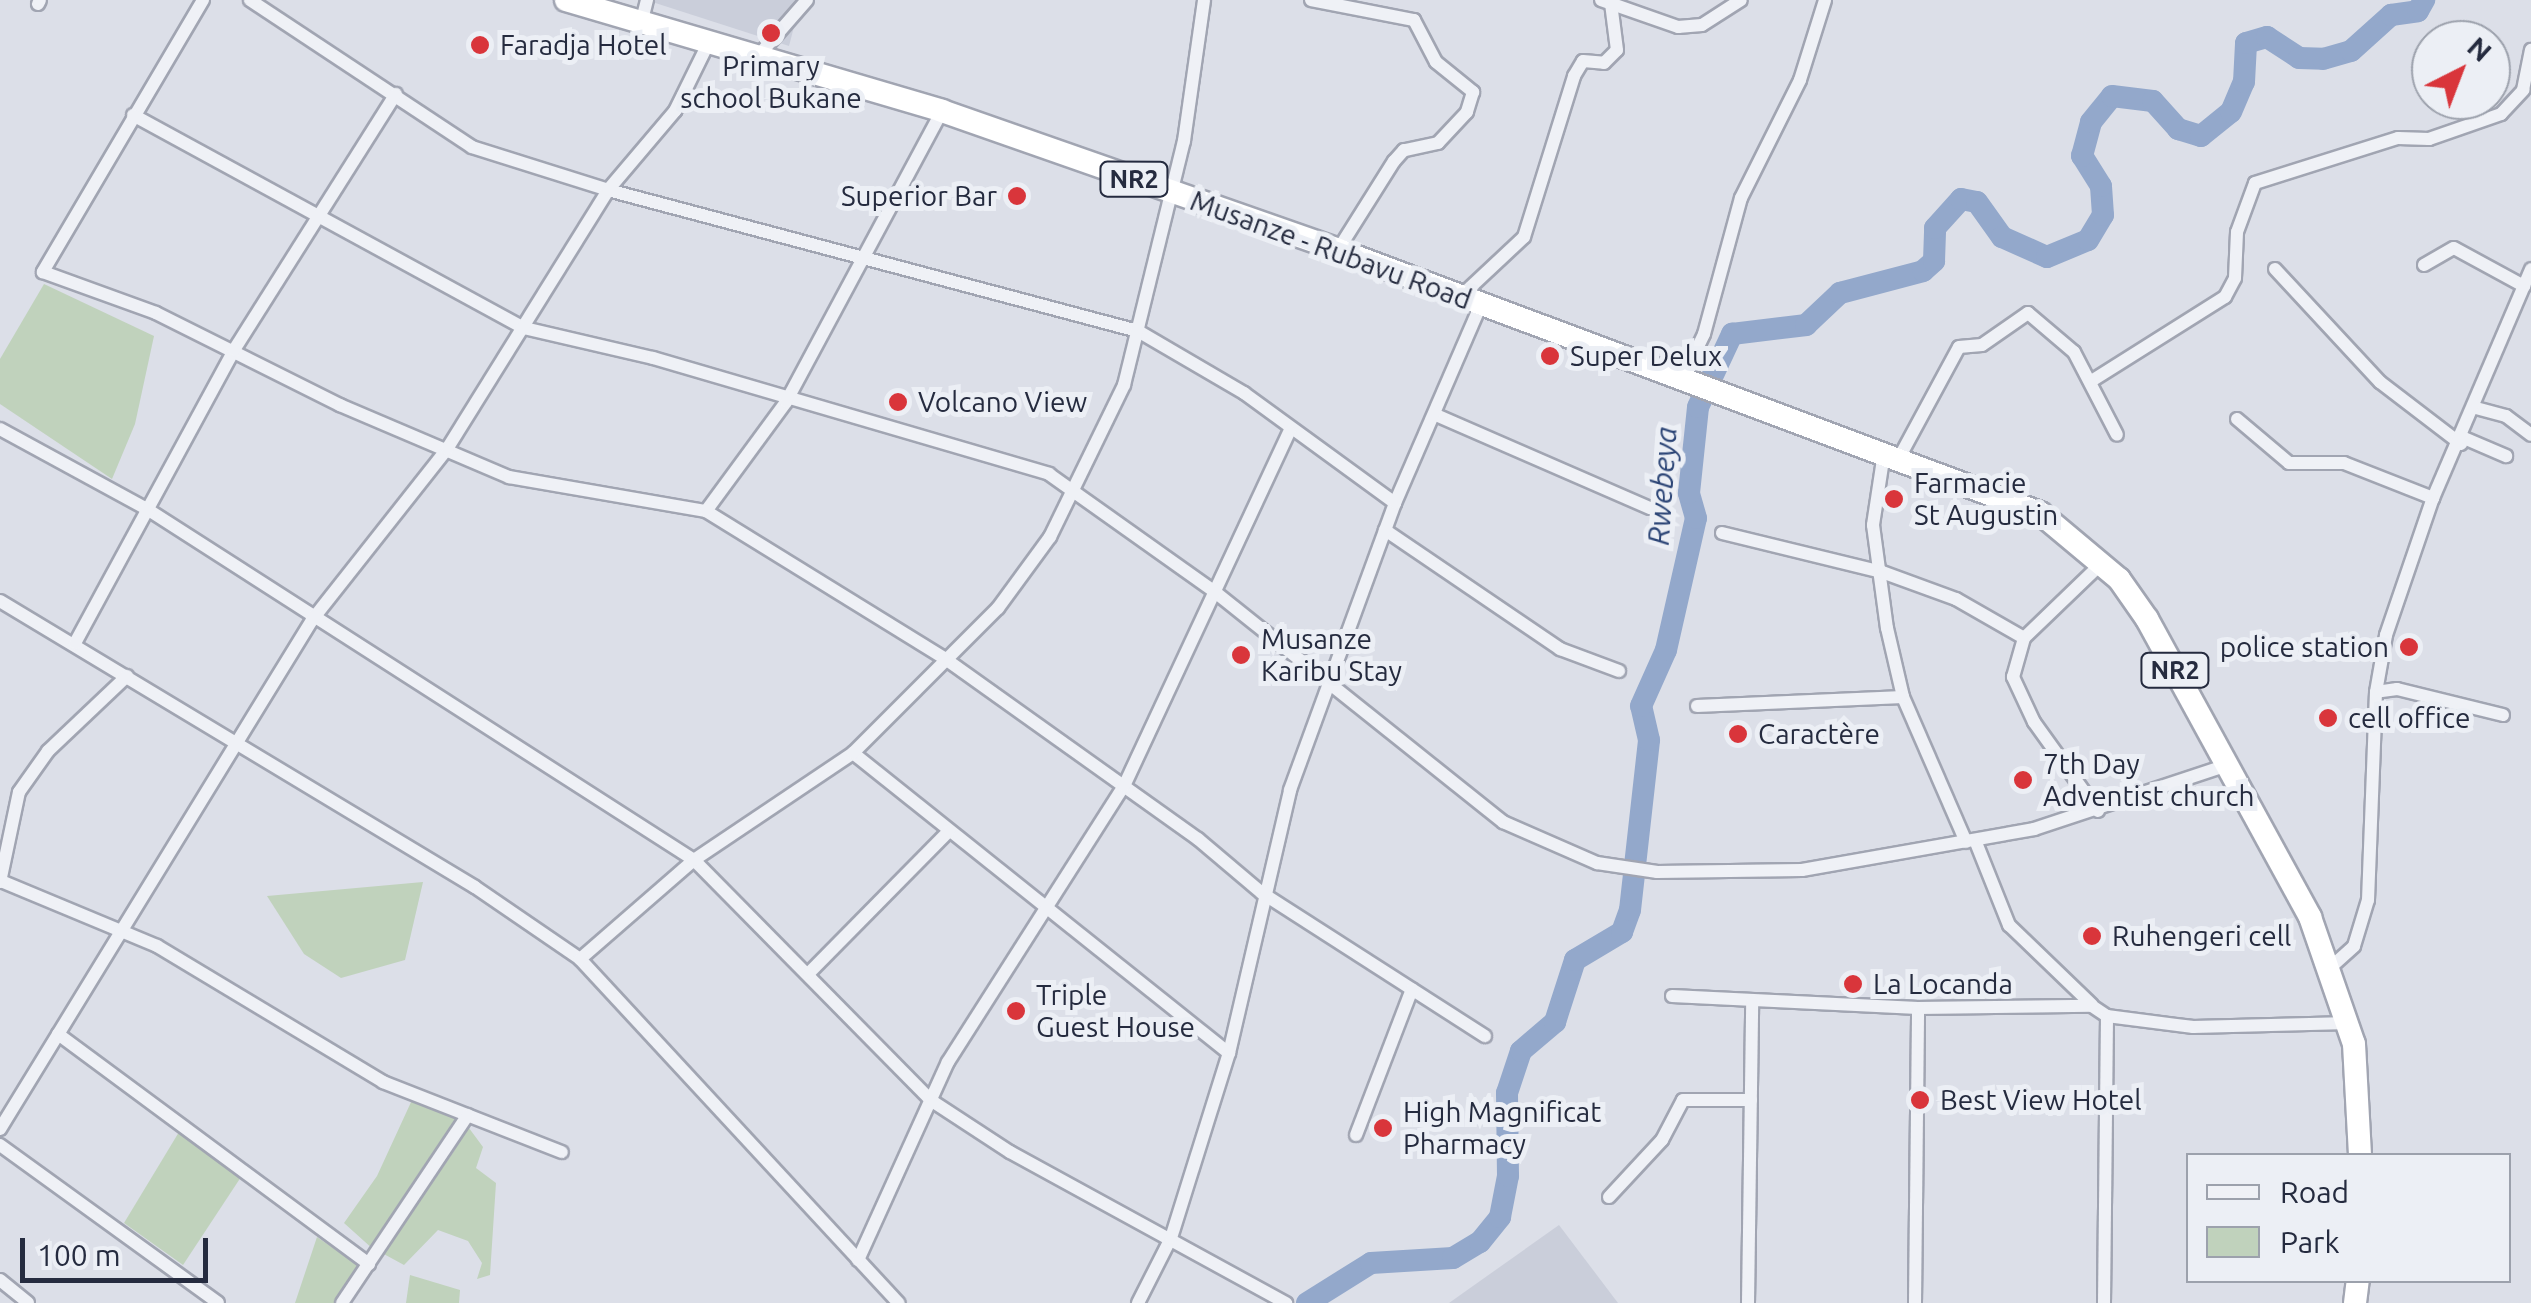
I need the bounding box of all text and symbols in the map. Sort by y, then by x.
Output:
north arrow [2411,20,2511,120]
marker: Primary school Bukane [760,22,782,44]
place label: Faradja Hotel [500,28,667,62]
text: N [2462,30,2498,67]
marker: Faradja Hotel [469,34,491,56]
place label: Primary school Bukane [680,49,862,115]
road number: NR2 [1099,159,1169,199]
place label: Superior Bar [841,179,997,213]
street label: Musanze - Rubavu Road [1186,183,1476,317]
marker: Superior Bar [1006,185,1028,207]
place label: Super Delux [1570,339,1722,373]
marker: Super Delux [1539,345,1561,367]
place label: Volcano View [918,385,1087,419]
marker: Volcano View [887,391,909,413]
water label: Rwebeya [1640,426,1684,546]
place label: Farmacie St Augustin [1914,466,2058,532]
marker: Farmacie St Augustin [1883,488,1905,510]
place label: Musanze Karibu Stay [1261,622,1402,688]
place label: police station [2220,630,2389,664]
marker: police station [2398,636,2420,658]
marker: Musanze Karibu Stay [1230,644,1252,666]
road number: NR2 [2140,650,2210,690]
place label: cell office [2348,701,2470,735]
marker: cell office [2317,707,2339,729]
place label: Caractère [1758,717,1880,751]
marker: Caractère [1727,723,1749,745]
place label: 7th Day Adventist church [2043,747,2255,813]
marker: 7th Day Adventist church [2012,769,2034,791]
place label: Ruhengeri cell [2112,919,2291,953]
marker: Ruhengeri cell [2081,925,2103,947]
place label: La Locanda [1873,967,2013,1001]
marker: La Locanda [1842,973,1864,995]
place label: Triple Guest House [1036,978,1195,1044]
marker: Triple Guest House [1005,1000,1027,1022]
place label: Best View Hotel [1940,1083,2142,1117]
marker: Best View Hotel [1909,1089,1931,1111]
place label: High Magnificat Pharmacy [1403,1095,1601,1161]
marker: High Magnificat Pharmacy [1372,1117,1394,1139]
legend [2186,1153,2511,1283]
text: Road [2280,1175,2349,1209]
scale bar [25,1218,212,1280]
text: Park [2280,1225,2340,1259]
text: 100 m [37,1238,121,1272]

